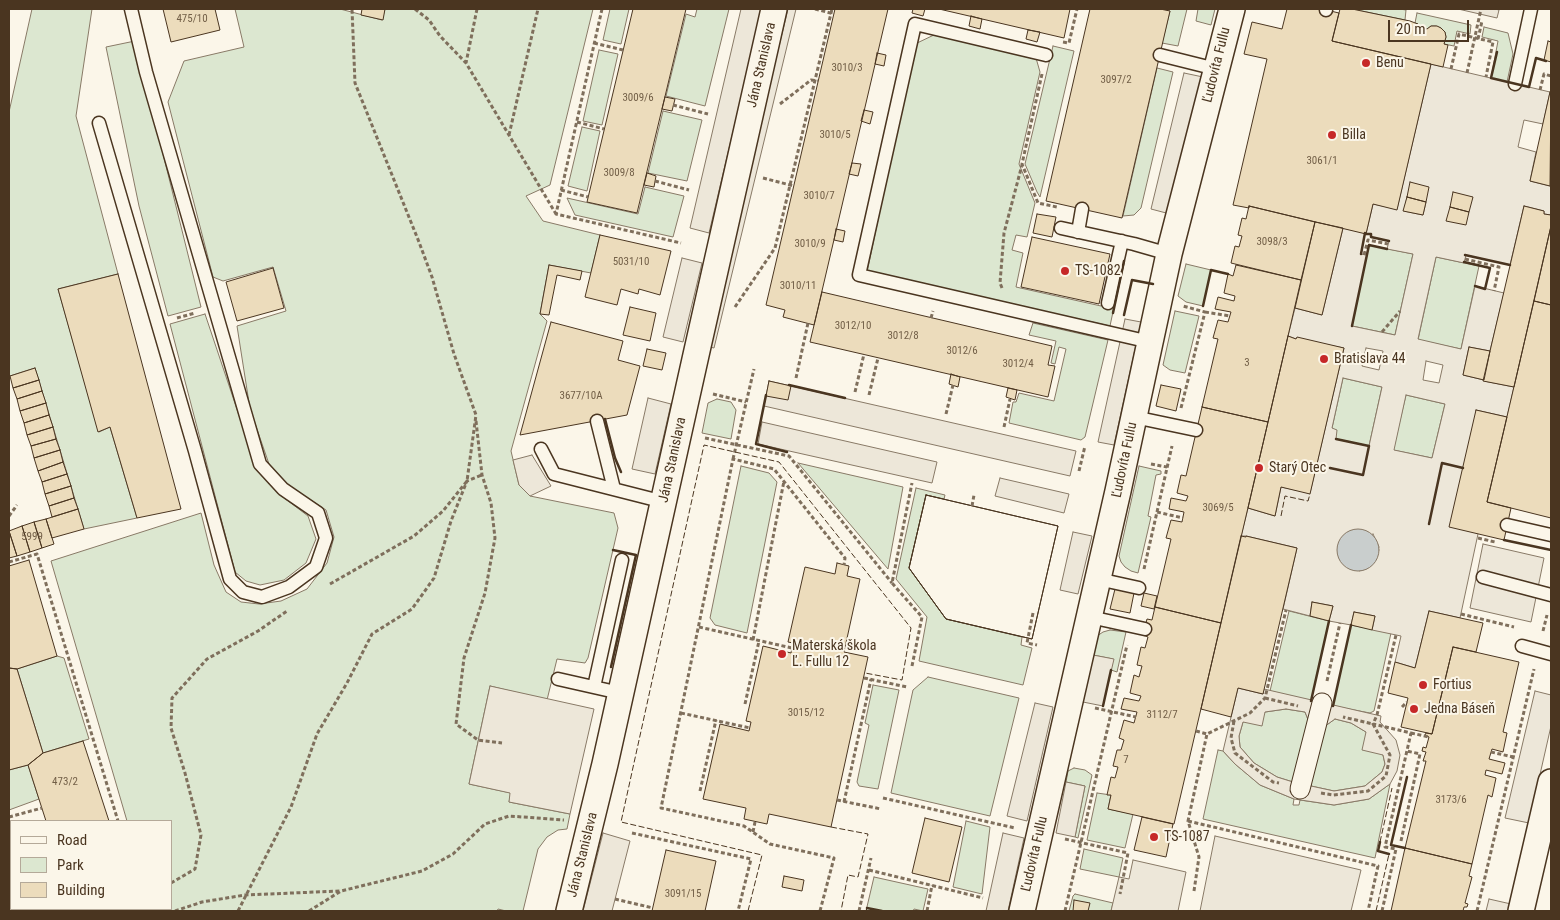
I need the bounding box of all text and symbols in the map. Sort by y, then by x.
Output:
scale bar [1390,10,1471,42]
house number: 475/10 [176,12,208,26]
text: 20 m [1396,20,1426,38]
street label: Jána Stanislava [744,21,780,109]
street label: Ľudovíta Fullu [1200,26,1234,104]
place label: Benu [1376,55,1404,71]
marker: Benu [1360,57,1372,69]
house number: 3010/3 [831,61,863,75]
house number: 3097/2 [1100,73,1132,87]
house number: 3009/6 [622,91,654,105]
place label: Billa [1342,127,1366,143]
house number: 3010/5 [819,128,851,142]
marker: Billa [1326,129,1338,141]
house number: 3061/1 [1306,154,1338,168]
house number: 3009/8 [603,166,635,180]
house number: 3010/7 [803,189,835,203]
house number: 3098/3 [1256,235,1288,249]
house number: 3010/9 [794,237,826,251]
house number: 5031/10 [613,255,649,269]
place label: TS-1082 [1075,263,1121,279]
marker: TS-1082 [1059,265,1071,277]
house number: 3010/11 [780,279,816,293]
house number: 3012/10 [835,319,871,333]
house number: 3012/8 [887,329,919,343]
house number: 3012/6 [946,344,978,358]
place label: Bratislava 44 [1334,351,1406,367]
marker: Bratislava 44 [1318,353,1330,365]
house number: 3 [1244,356,1250,370]
house number: 3012/4 [1002,357,1034,371]
house number: 3677/10A [559,389,603,403]
street label: Jána Stanislava [656,416,690,504]
street label: Ľudovíta Fullu [1109,421,1141,499]
place label: Starý Otec [1269,460,1326,476]
marker: Starý Otec [1253,462,1265,474]
house number: 3069/5 [1202,501,1234,515]
house number: 5999 [21,530,43,544]
place label: Materská škola Ľ. Fullu 12 [792,638,877,670]
marker: Materská škola Ľ. Fullu 12 [776,648,788,660]
place label: Fortius [1433,677,1472,693]
marker: Fortius [1417,679,1429,691]
place label: Jedna Báseň [1424,701,1495,717]
marker: Jedna Báseň [1408,703,1420,715]
house number: 3015/12 [788,706,824,720]
house number: 3112/7 [1146,708,1178,722]
house number: 7 [1123,753,1129,767]
house number: 473/2 [52,775,78,789]
house number: 3173/6 [1435,793,1467,807]
street label: Jána Stanislava [564,811,602,899]
street label: Ľudovíta Fullu [1018,815,1052,893]
legend [10,820,172,910]
place label: TS-1087 [1164,829,1210,845]
text: Road [57,831,87,849]
marker: TS-1087 [1148,831,1160,843]
text: Park [57,856,84,874]
text: Building [57,881,105,899]
house number: 3091/15 [665,887,701,901]

